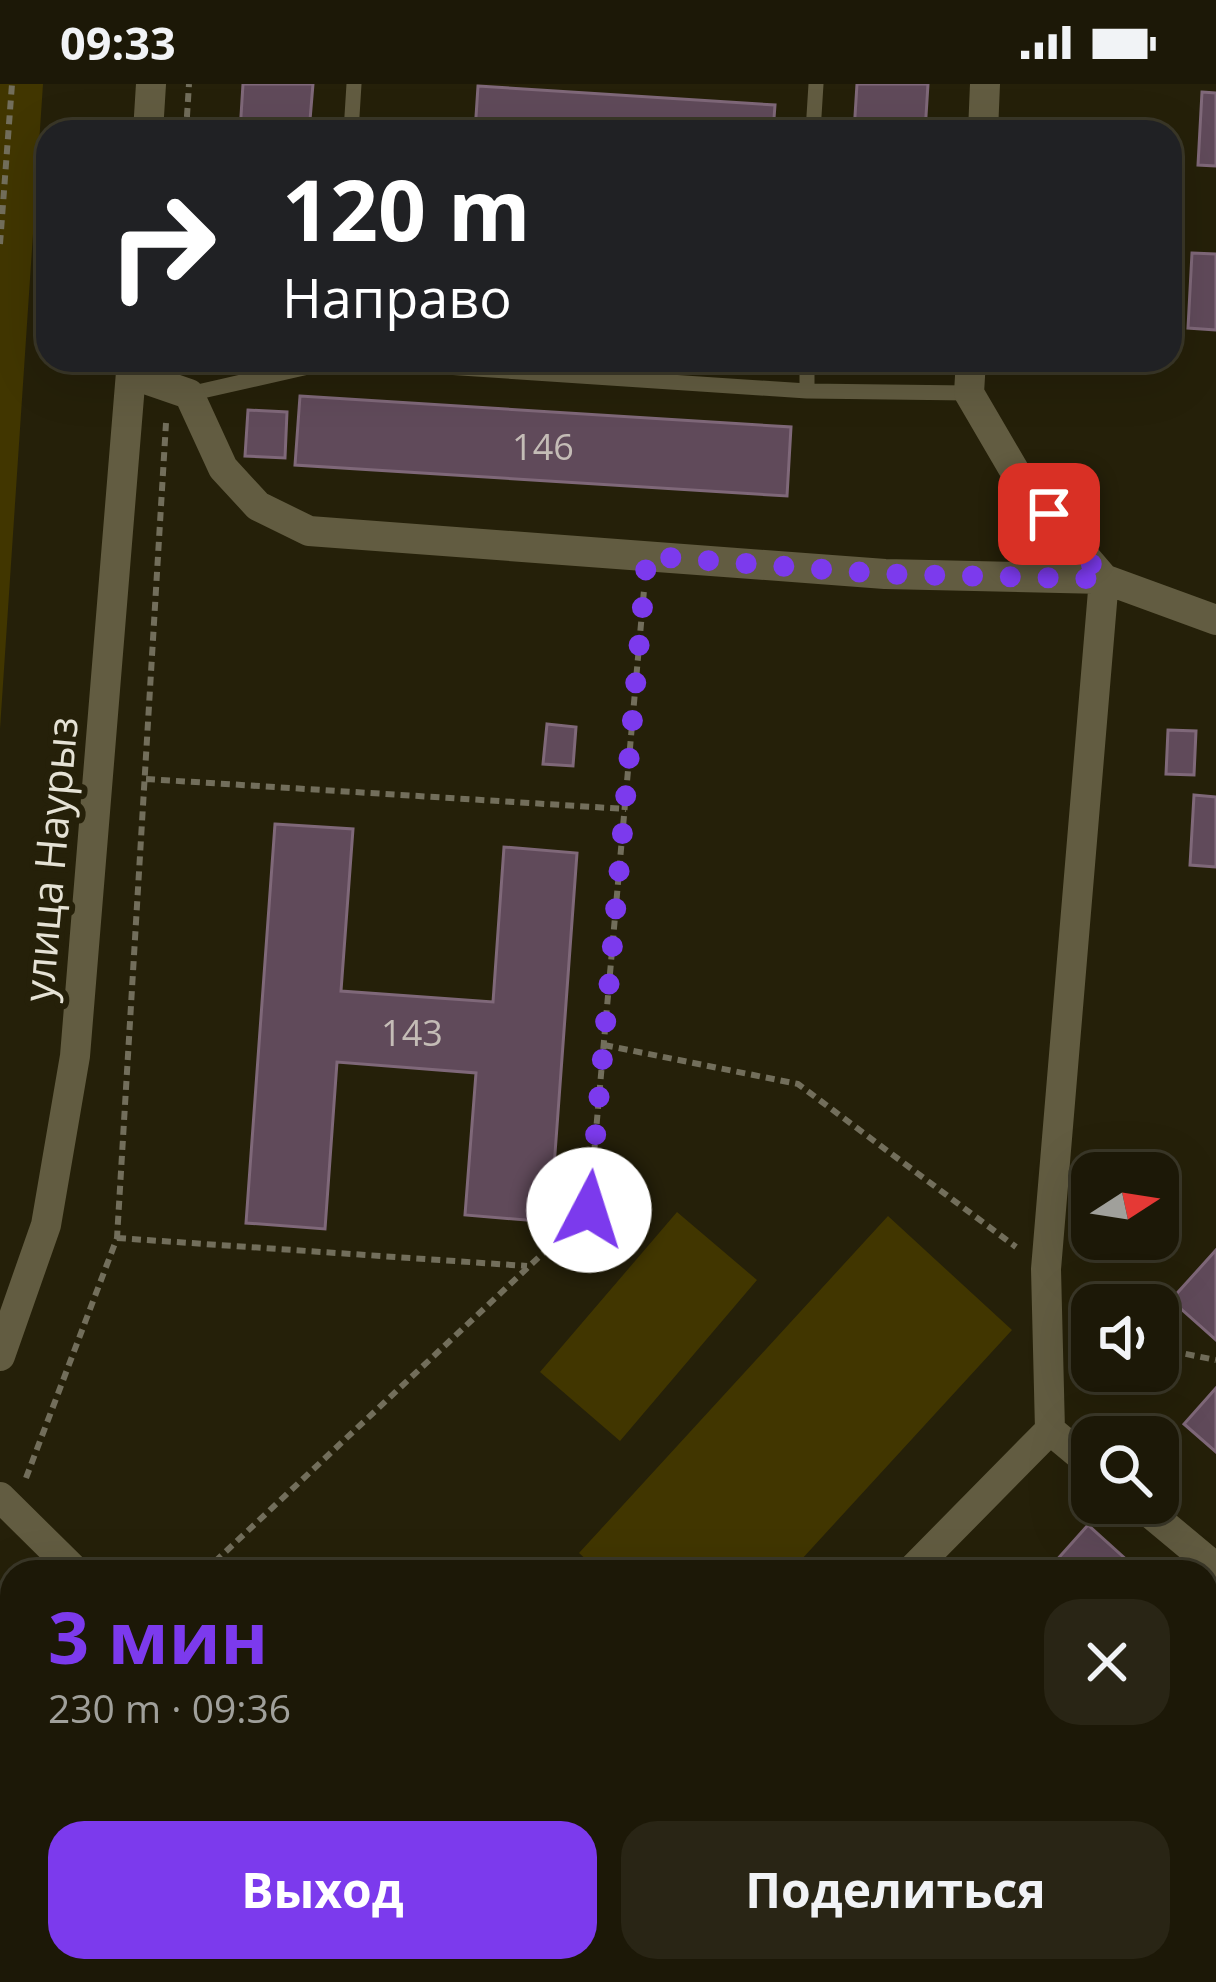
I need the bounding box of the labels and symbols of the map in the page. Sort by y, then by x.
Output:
house number: 146 [512,422,574,471]
pin [998,463,1100,565]
street label: улица Наурыз [8,714,90,1004]
house number: 143 [381,1008,443,1057]
position arrow [526,1147,652,1273]
north arrow [1071,1152,1179,1260]

